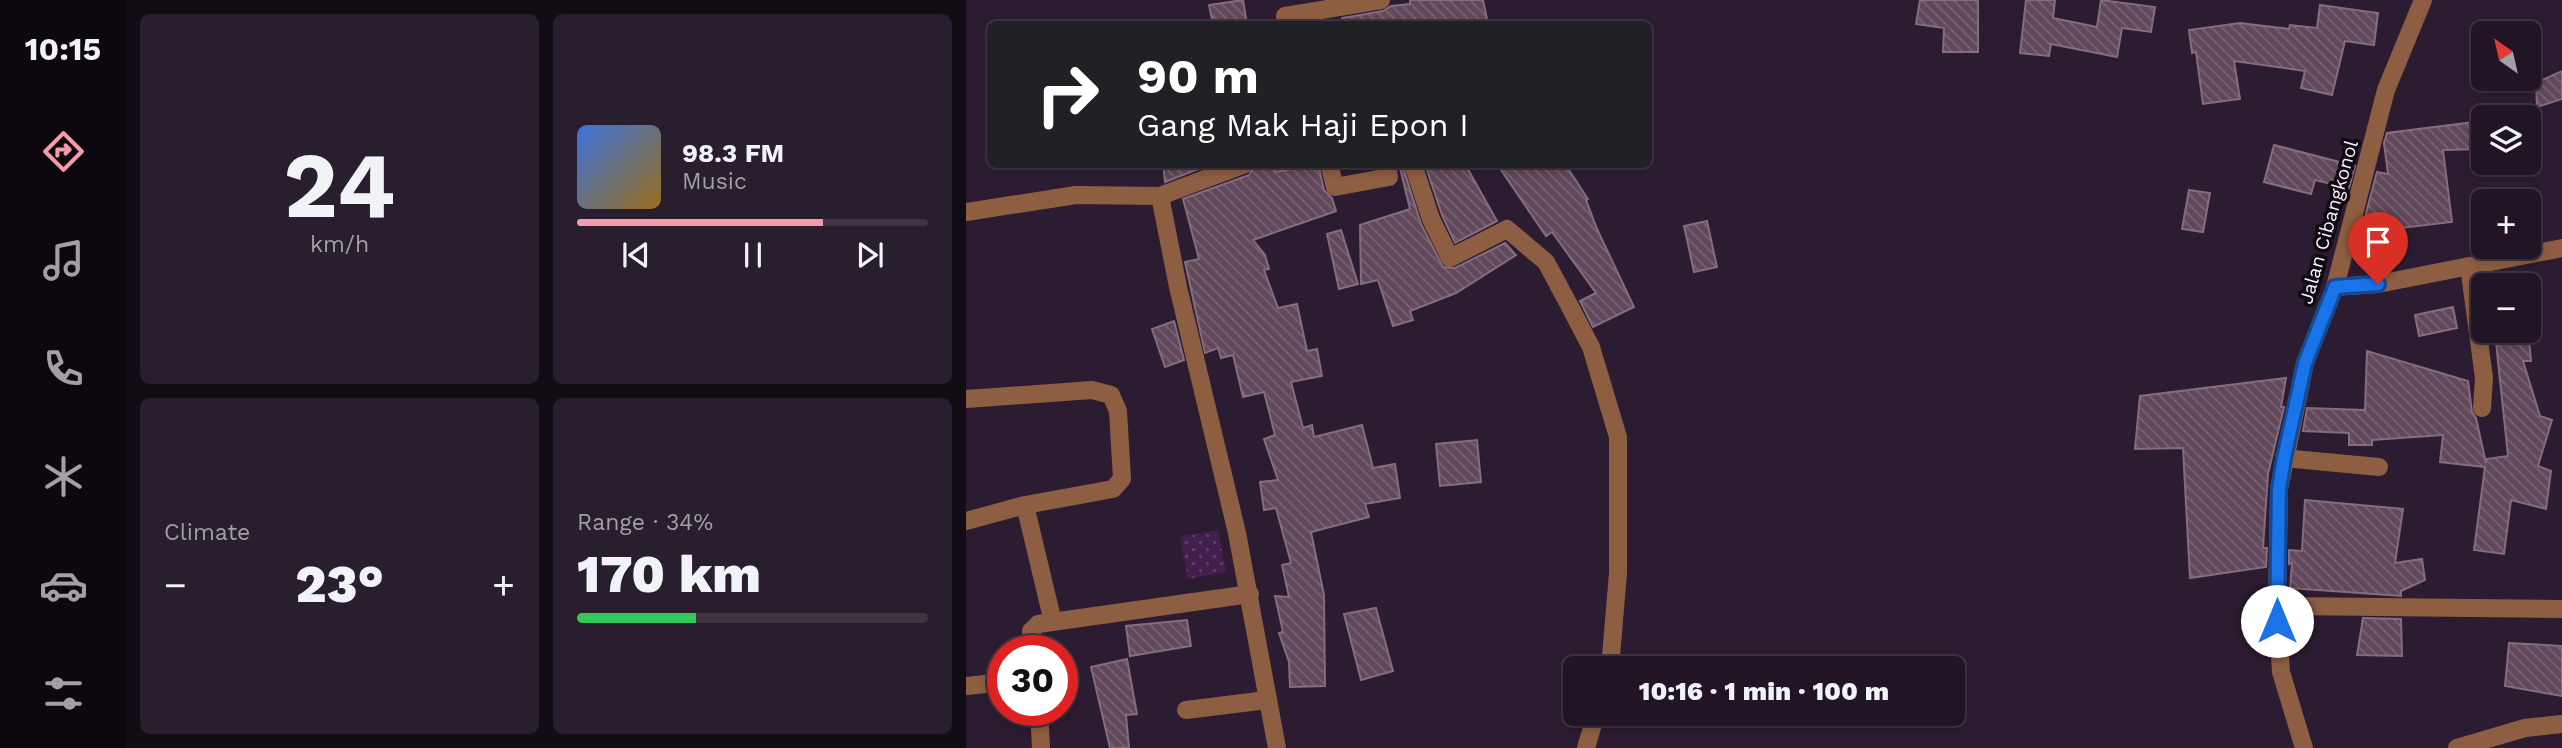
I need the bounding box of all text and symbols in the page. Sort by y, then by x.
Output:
north arrow [2471,21,2541,91]
map controls [2471,21,2541,343]
text: 10:15 [25,30,101,68]
text: 90 m [1137,47,1259,105]
icon: right [1022,49,1113,140]
button: layers [2471,105,2541,175]
text: Gang Mak Haji Epon I [1137,106,1469,144]
icon: directions [39,127,88,176]
text: 24 [284,132,395,239]
street label: Jalan Cibangkonol [2294,137,2363,307]
text: 98.3 FM [682,138,784,168]
text: Music [682,168,747,195]
button: + [2471,189,2541,259]
pin [2348,212,2408,284]
icon: arrive [2359,223,2397,261]
text: km/h [310,231,369,258]
icon: music [39,236,88,285]
icon: previous [617,236,655,274]
icon: pause [734,236,772,274]
icon: next [851,236,889,274]
button: − [2471,273,2541,343]
icon: phone [39,344,88,393]
icon: climate [39,452,88,501]
text: Range · 34% [577,509,713,536]
text: Climate [164,519,250,546]
text: 170 km [577,544,761,605]
text: 23° [295,554,384,615]
icon: car [39,561,88,610]
text: − [164,563,187,607]
text: + [492,563,515,607]
position arrow [2240,584,2314,658]
speed limit sign: 30 [987,635,1078,726]
icon: filters [39,669,88,718]
text: 10:16 · 1 min · 100 m [1639,676,1889,706]

